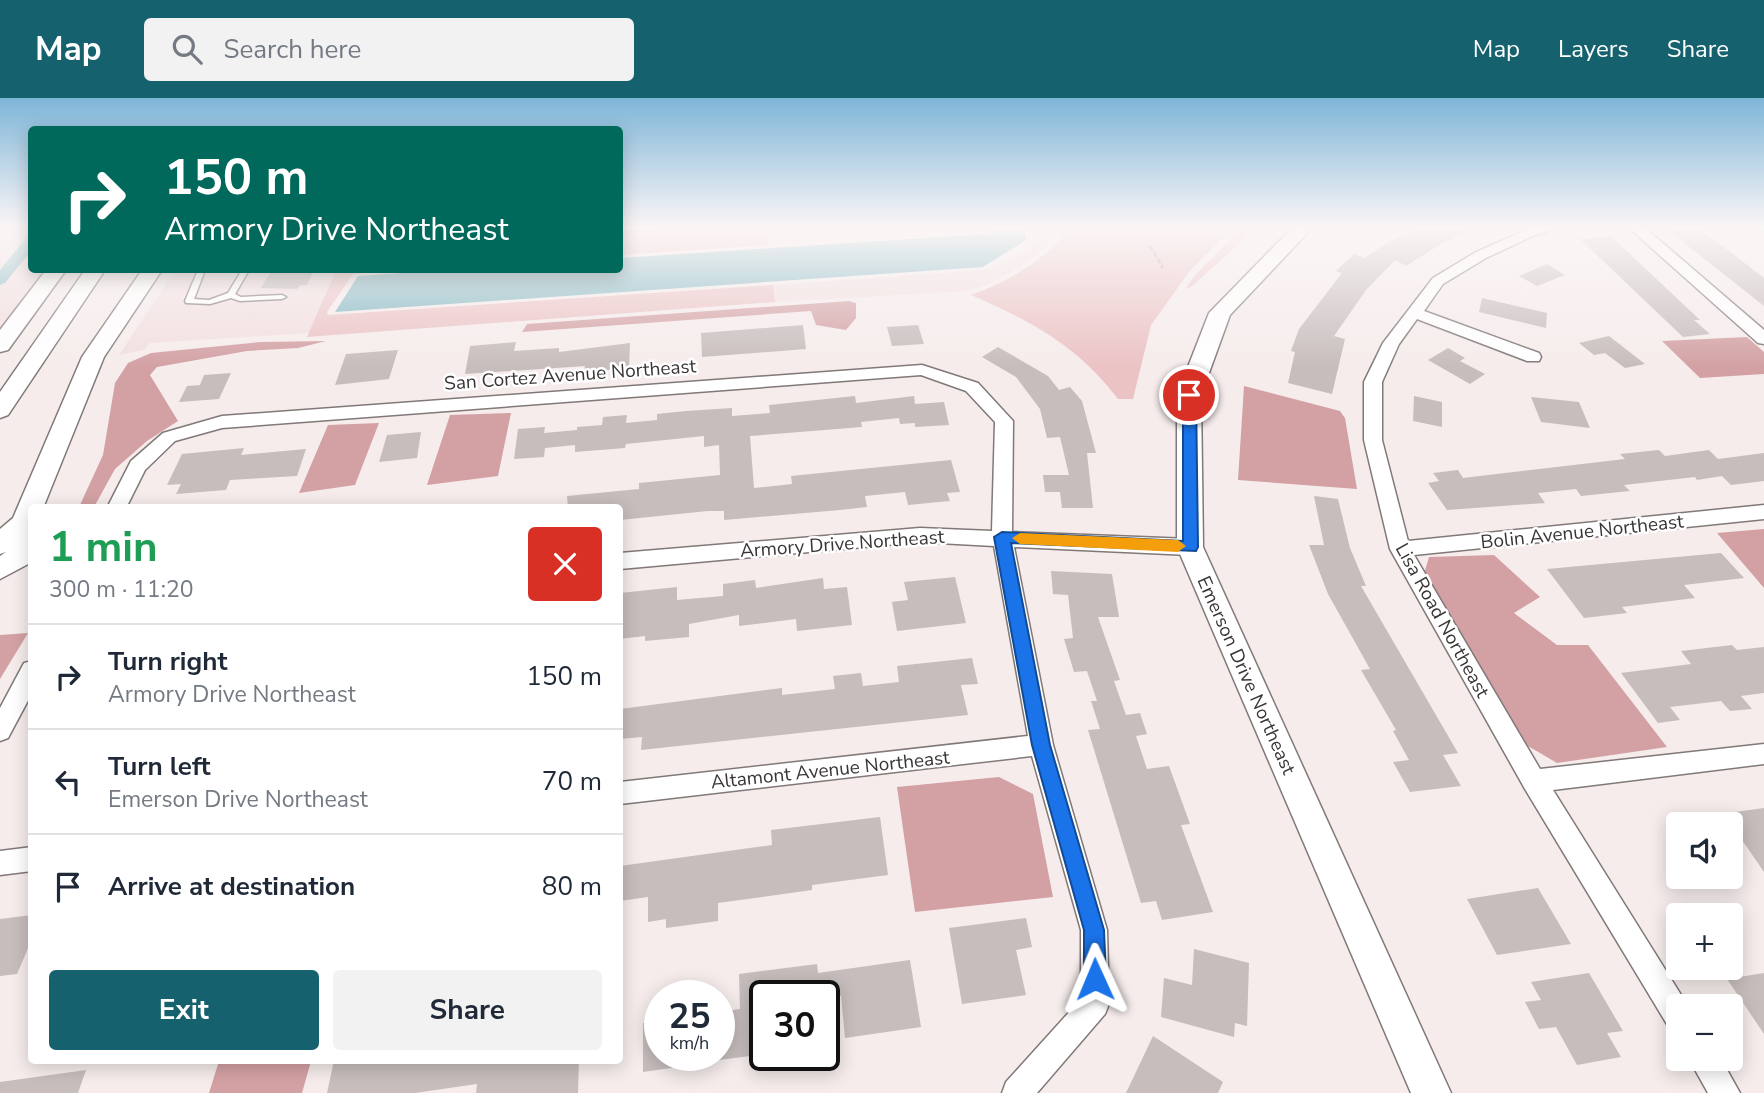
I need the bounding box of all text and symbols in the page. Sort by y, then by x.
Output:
search box [144,18,634,81]
text: Map [35,27,102,72]
icon: search [168,30,206,68]
text: Search here [224,32,361,67]
text: Map [1473,33,1520,65]
text: Layers [1558,33,1629,65]
text: Share [1667,33,1729,65]
text: 150 m [164,144,308,211]
icon: right [49,154,140,245]
text: Armory Drive Northeast [164,208,509,251]
street label: San Cortez Avenue Northeast [443,353,697,397]
pin [1159,365,1219,425]
icon: arrive [1170,376,1208,414]
street label: Bolin Avenue Northeast [1479,508,1685,556]
text: 1 min [49,519,158,576]
street label: Armory Drive Northeast [739,524,945,564]
button: close [528,527,602,601]
street label: Lisa Road Northeast [1389,538,1496,703]
street label: Emerson Drive Northeast [1191,572,1302,779]
text: 300 m · 11:20 [49,574,194,605]
text: Turn right [108,644,227,679]
icon: right [49,658,87,696]
text: 150 m [526,659,602,694]
text: Armory Drive Northeast [108,679,356,710]
street label: Altamont Avenue Northeast [709,744,951,795]
text: Turn left [108,749,211,784]
icon: left [49,763,87,801]
text: 70 m [542,764,602,799]
text: Emerson Drive Northeast [108,784,368,815]
map controls [1666,812,1743,1071]
button: sound [1666,812,1743,889]
icon: arrive [49,868,87,906]
text: Arrive at destination [108,869,355,904]
text: 80 m [542,869,602,904]
button: + [1666,903,1743,980]
position arrow [1058,942,1132,1016]
button: Exit [49,970,319,1050]
button: Share [333,970,602,1050]
speed limit sign: 30 [749,980,840,1071]
text: 25 [668,993,711,1040]
button: − [1666,994,1743,1071]
text: km/h [670,1031,709,1055]

